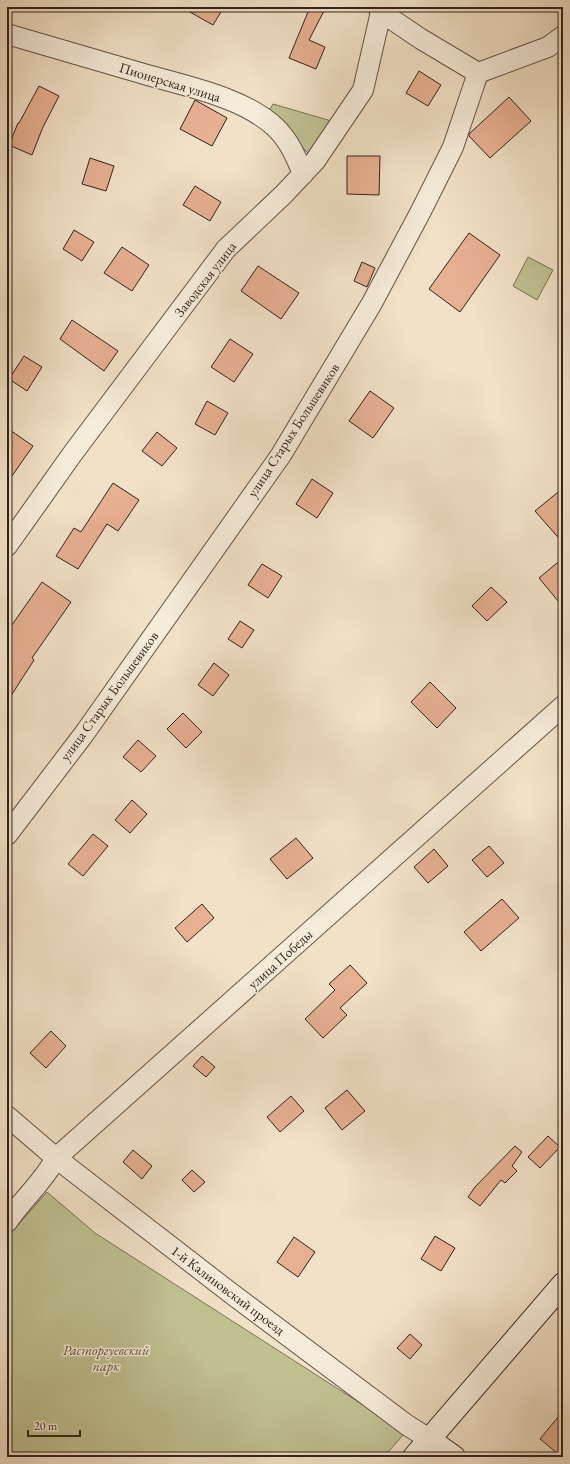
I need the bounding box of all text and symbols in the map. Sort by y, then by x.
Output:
street label: Пионерская улица [117,58,223,106]
street label: Заводская улица [170,237,240,320]
street label: улица Старых Большевиков [243,360,343,500]
street label: улица Старых Большевиков [56,628,162,764]
street label: улица Победы [244,925,316,993]
street label: 1-й Калиновский проезд [168,1241,289,1339]
park label: Расторгуевский парк [63,1341,149,1375]
scale bar [28,1412,80,1438]
text: 20 m [34,1418,58,1434]

